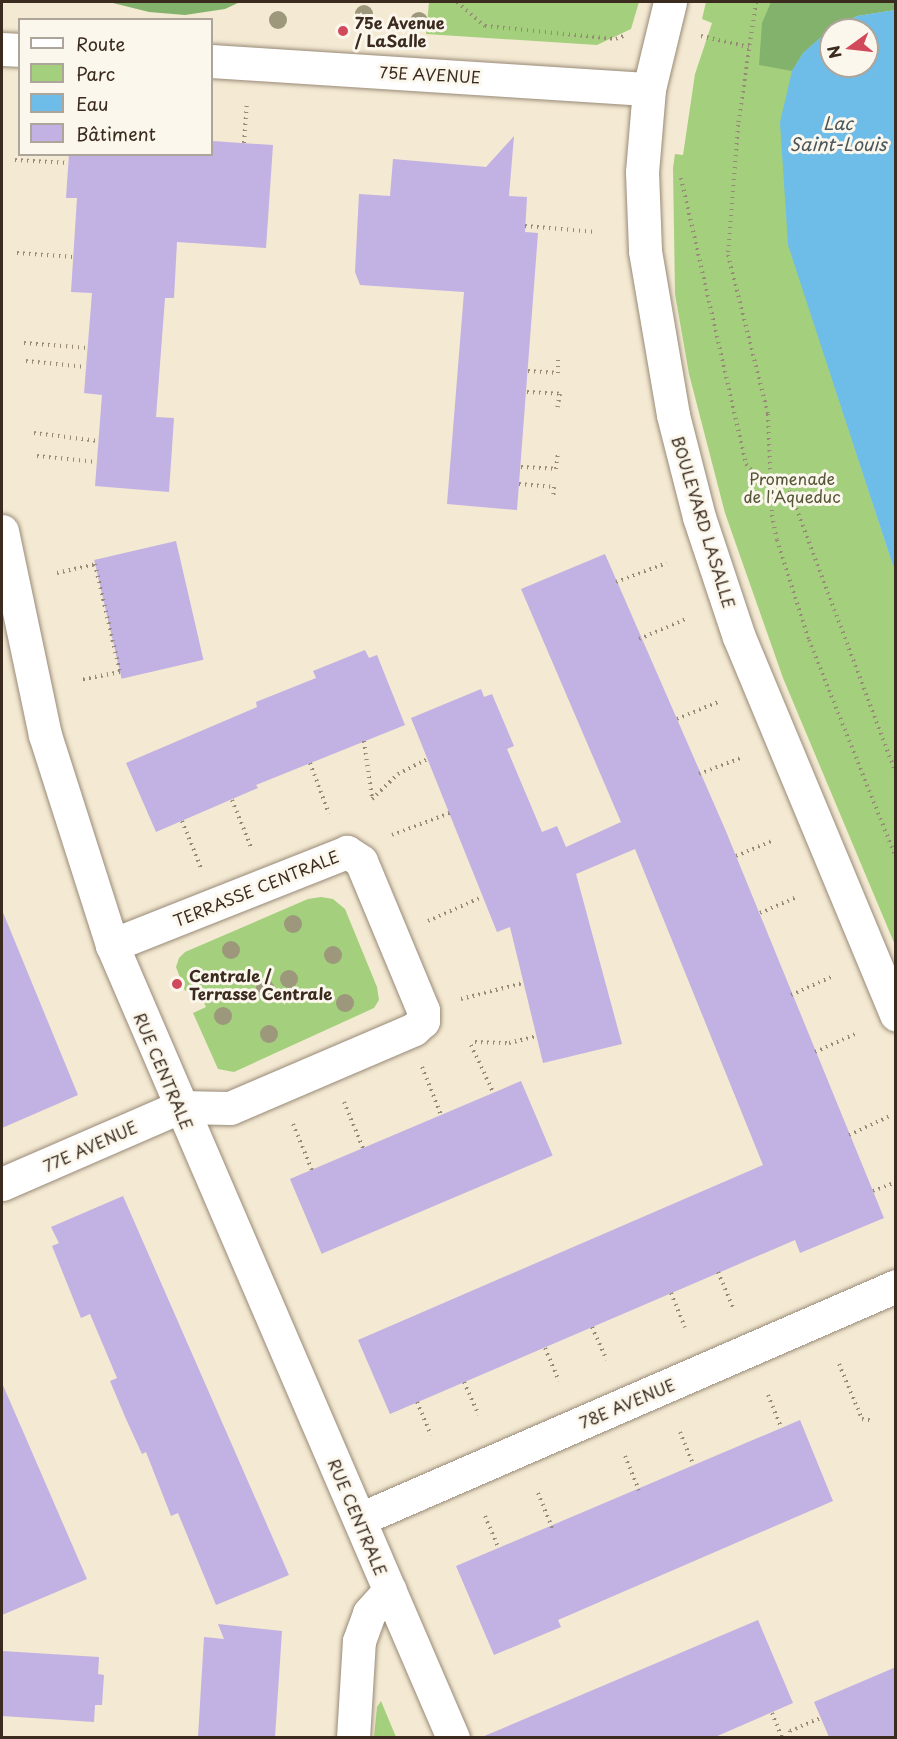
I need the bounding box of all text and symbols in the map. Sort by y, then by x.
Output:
place label: 75e Avenue / LaSalle [355,12,445,50]
legend [18,18,213,156]
north arrow [819,18,879,78]
marker: 75e Avenue / LaSalle [336,24,350,38]
text: Route [76,30,125,57]
text: N [820,43,847,61]
text: Parc [76,60,115,87]
street label: 75E AVENUE [379,62,481,86]
text: Eau [76,90,108,117]
water label: Lac Saint-Louis [789,113,887,156]
text: Bâtiment [76,120,156,147]
street label: BOULEVARD LASALLE [669,433,739,611]
park label: Promenade de l'Aqueduc [743,468,841,506]
street label: TERRASSE CENTRALE [170,846,342,930]
place label: Centrale / Terrasse Centrale [189,965,332,1003]
marker: Centrale / Terrasse Centrale [170,977,184,991]
street label: RUE CENTRALE [130,1009,198,1133]
street label: 77E AVENUE [40,1117,140,1175]
street label: 78E AVENUE [577,1374,677,1432]
street label: RUE CENTRALE [324,1455,392,1579]

